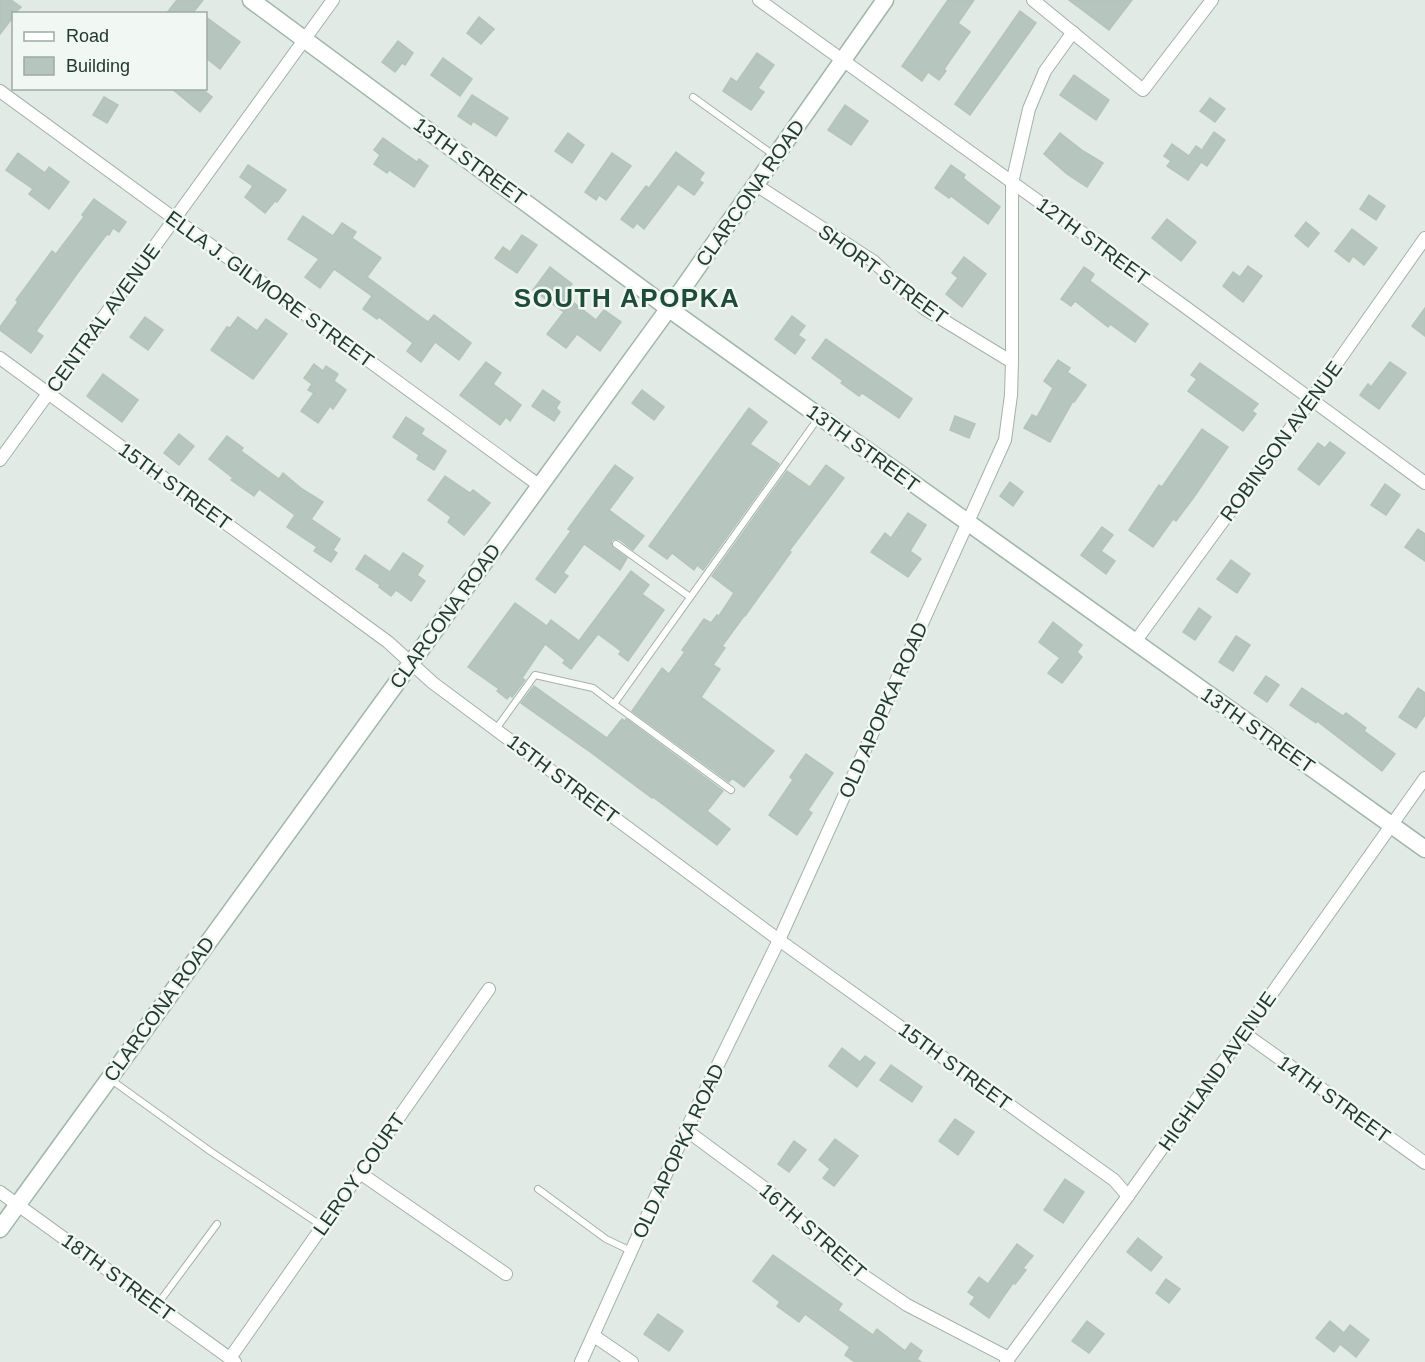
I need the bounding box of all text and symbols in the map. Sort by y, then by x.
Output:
legend [12,12,207,90]
text: Road [66,26,109,46]
text: Building [66,56,130,76]
street label: 13TH STREET [410,113,530,209]
street label: CLARCONA ROAD [691,116,809,270]
street label: 12TH STREET [1033,193,1153,289]
street label: ELLA J. GILMORE STREET [162,206,378,372]
street label: SHORT STREET [814,220,952,328]
street label: CENTRAL AVENUE [42,240,164,396]
district label: SOUTH APOPKA [514,283,740,313]
street label: ROBINSON AVENUE [1216,357,1346,525]
street label: 13TH STREET [803,400,923,496]
street label: 15TH STREET [115,438,235,534]
street label: CLARCONA ROAD [385,539,505,693]
street label: OLD APOPKA ROAD [834,619,932,801]
street label: 13TH STREET [1197,683,1319,777]
street label: 15TH STREET [503,730,623,828]
street label: CLARCONA ROAD [99,932,219,1086]
street label: HIGHLAND AVENUE [1154,987,1280,1155]
street label: 15TH STREET [895,1018,1015,1114]
street label: 14TH STREET [1274,1051,1394,1147]
street label: OLD APOPKA ROAD [628,1060,728,1242]
street label: LEROY COURT [309,1109,409,1239]
street label: 16TH STREET [755,1179,871,1283]
street label: 18TH STREET [58,1229,178,1325]

